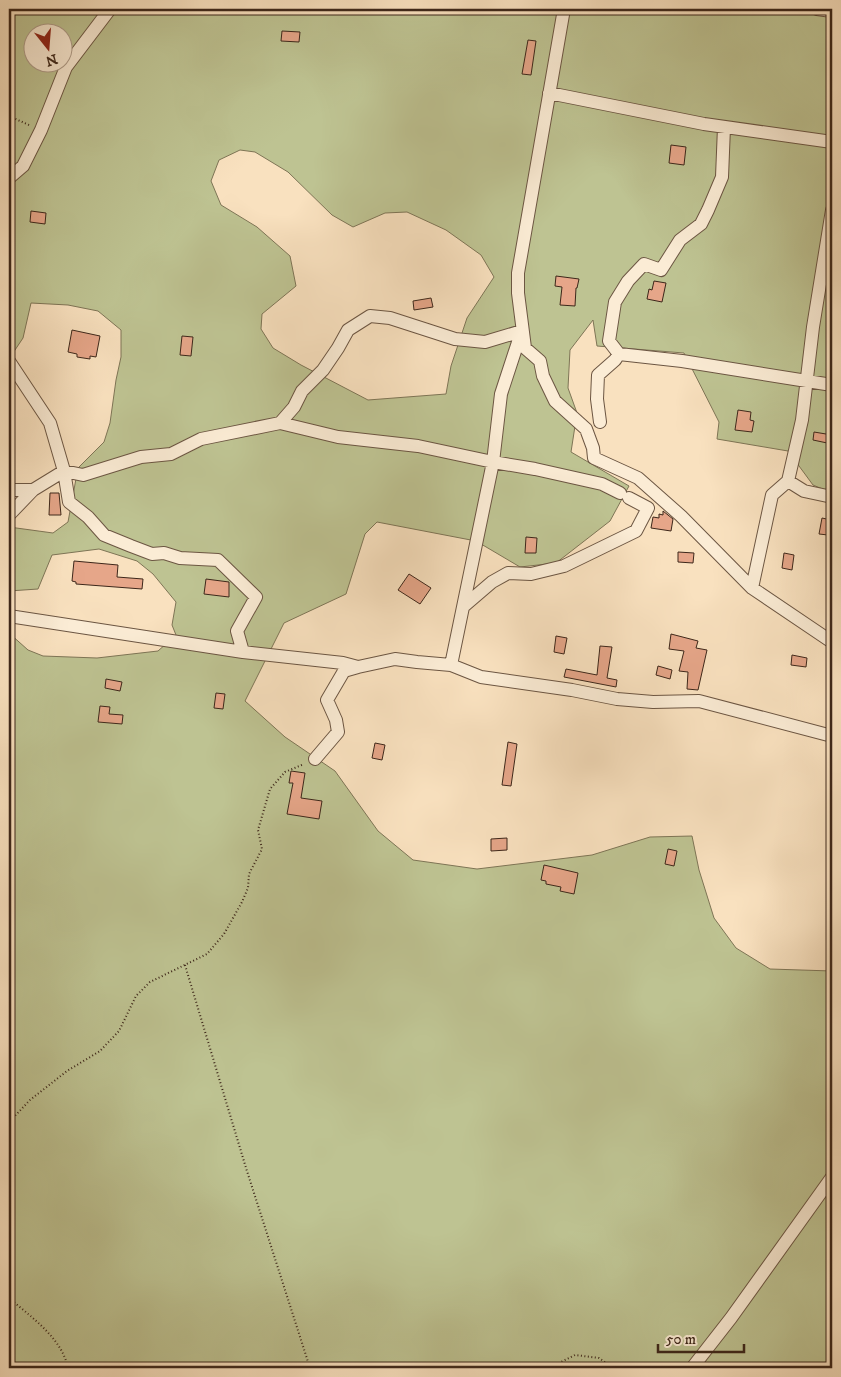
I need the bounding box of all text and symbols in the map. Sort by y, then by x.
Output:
north arrow [22,22,72,72]
text: N [43,49,60,70]
scale bar [658,1322,745,1354]
text: 50 m [666,1330,696,1349]

